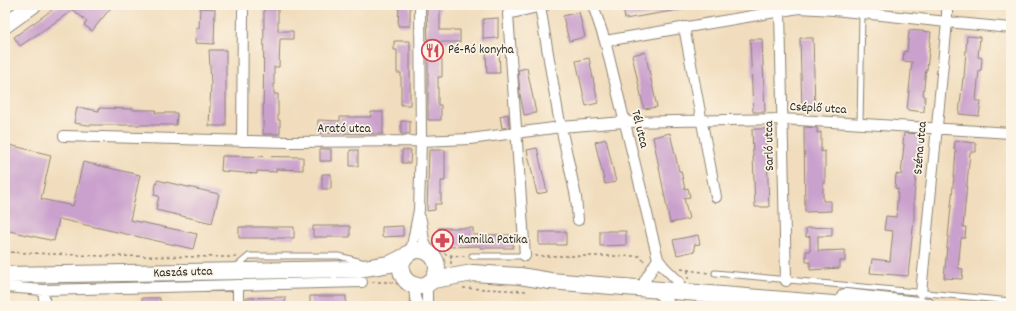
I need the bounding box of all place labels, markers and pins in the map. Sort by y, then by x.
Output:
restaurant icon: Pé-Ró konyha [419,37,445,63]
place label: Pé-Ró konyha [448,41,514,60]
pharmacy icon: Kamilla Patika [430,227,456,253]
place label: Kamilla Patika [458,231,528,250]

